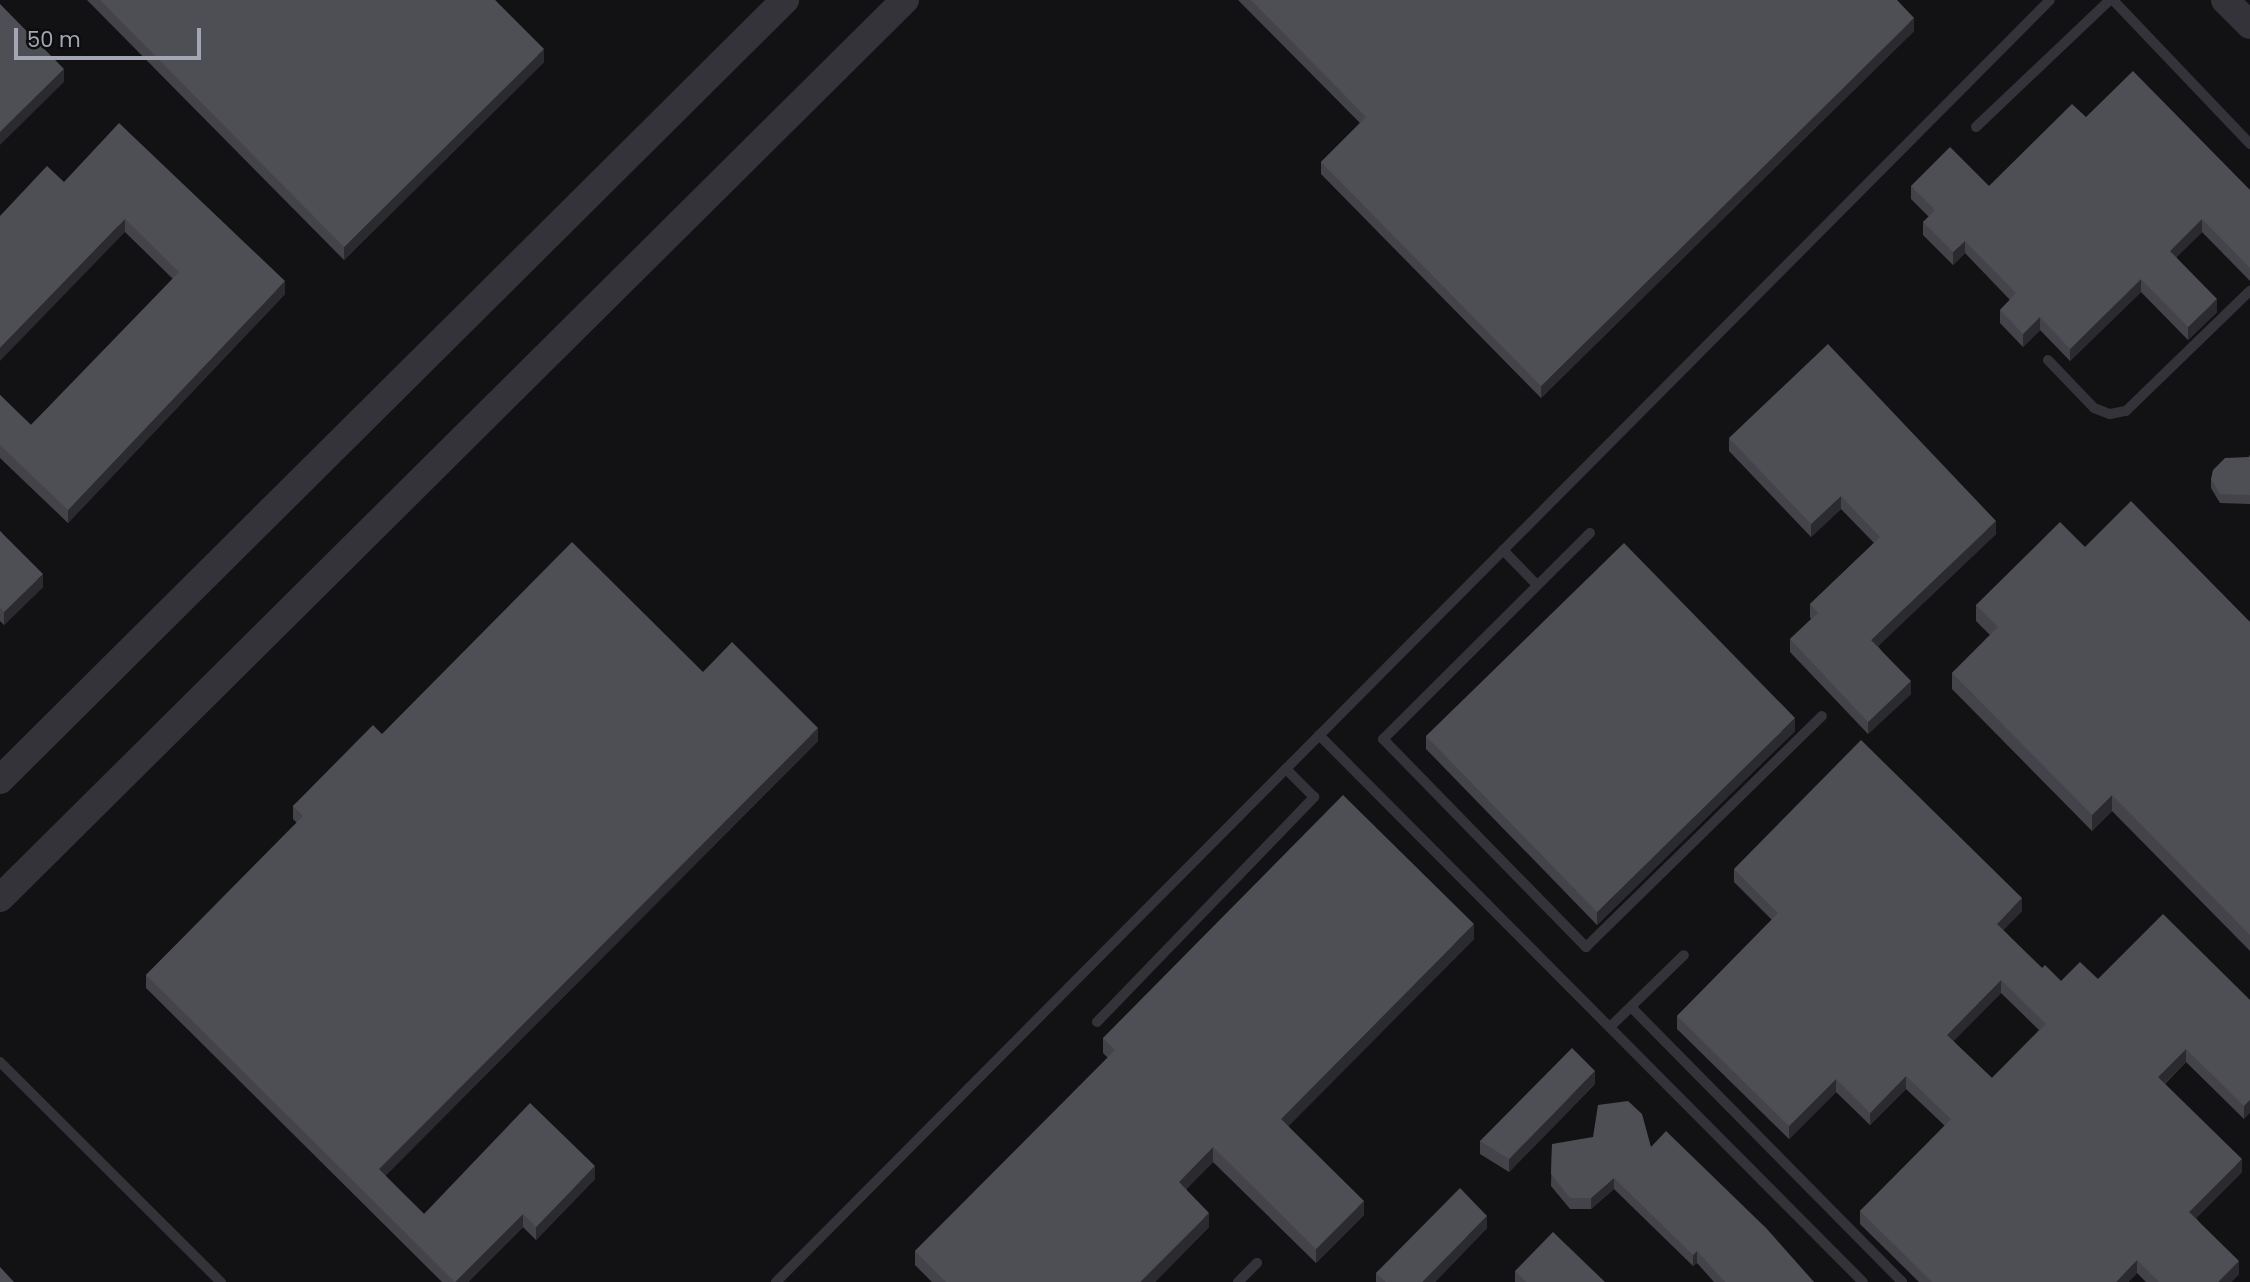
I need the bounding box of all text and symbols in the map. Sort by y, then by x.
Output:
scale bar [18,14,205,58]
text: 50 m [27,25,81,54]

